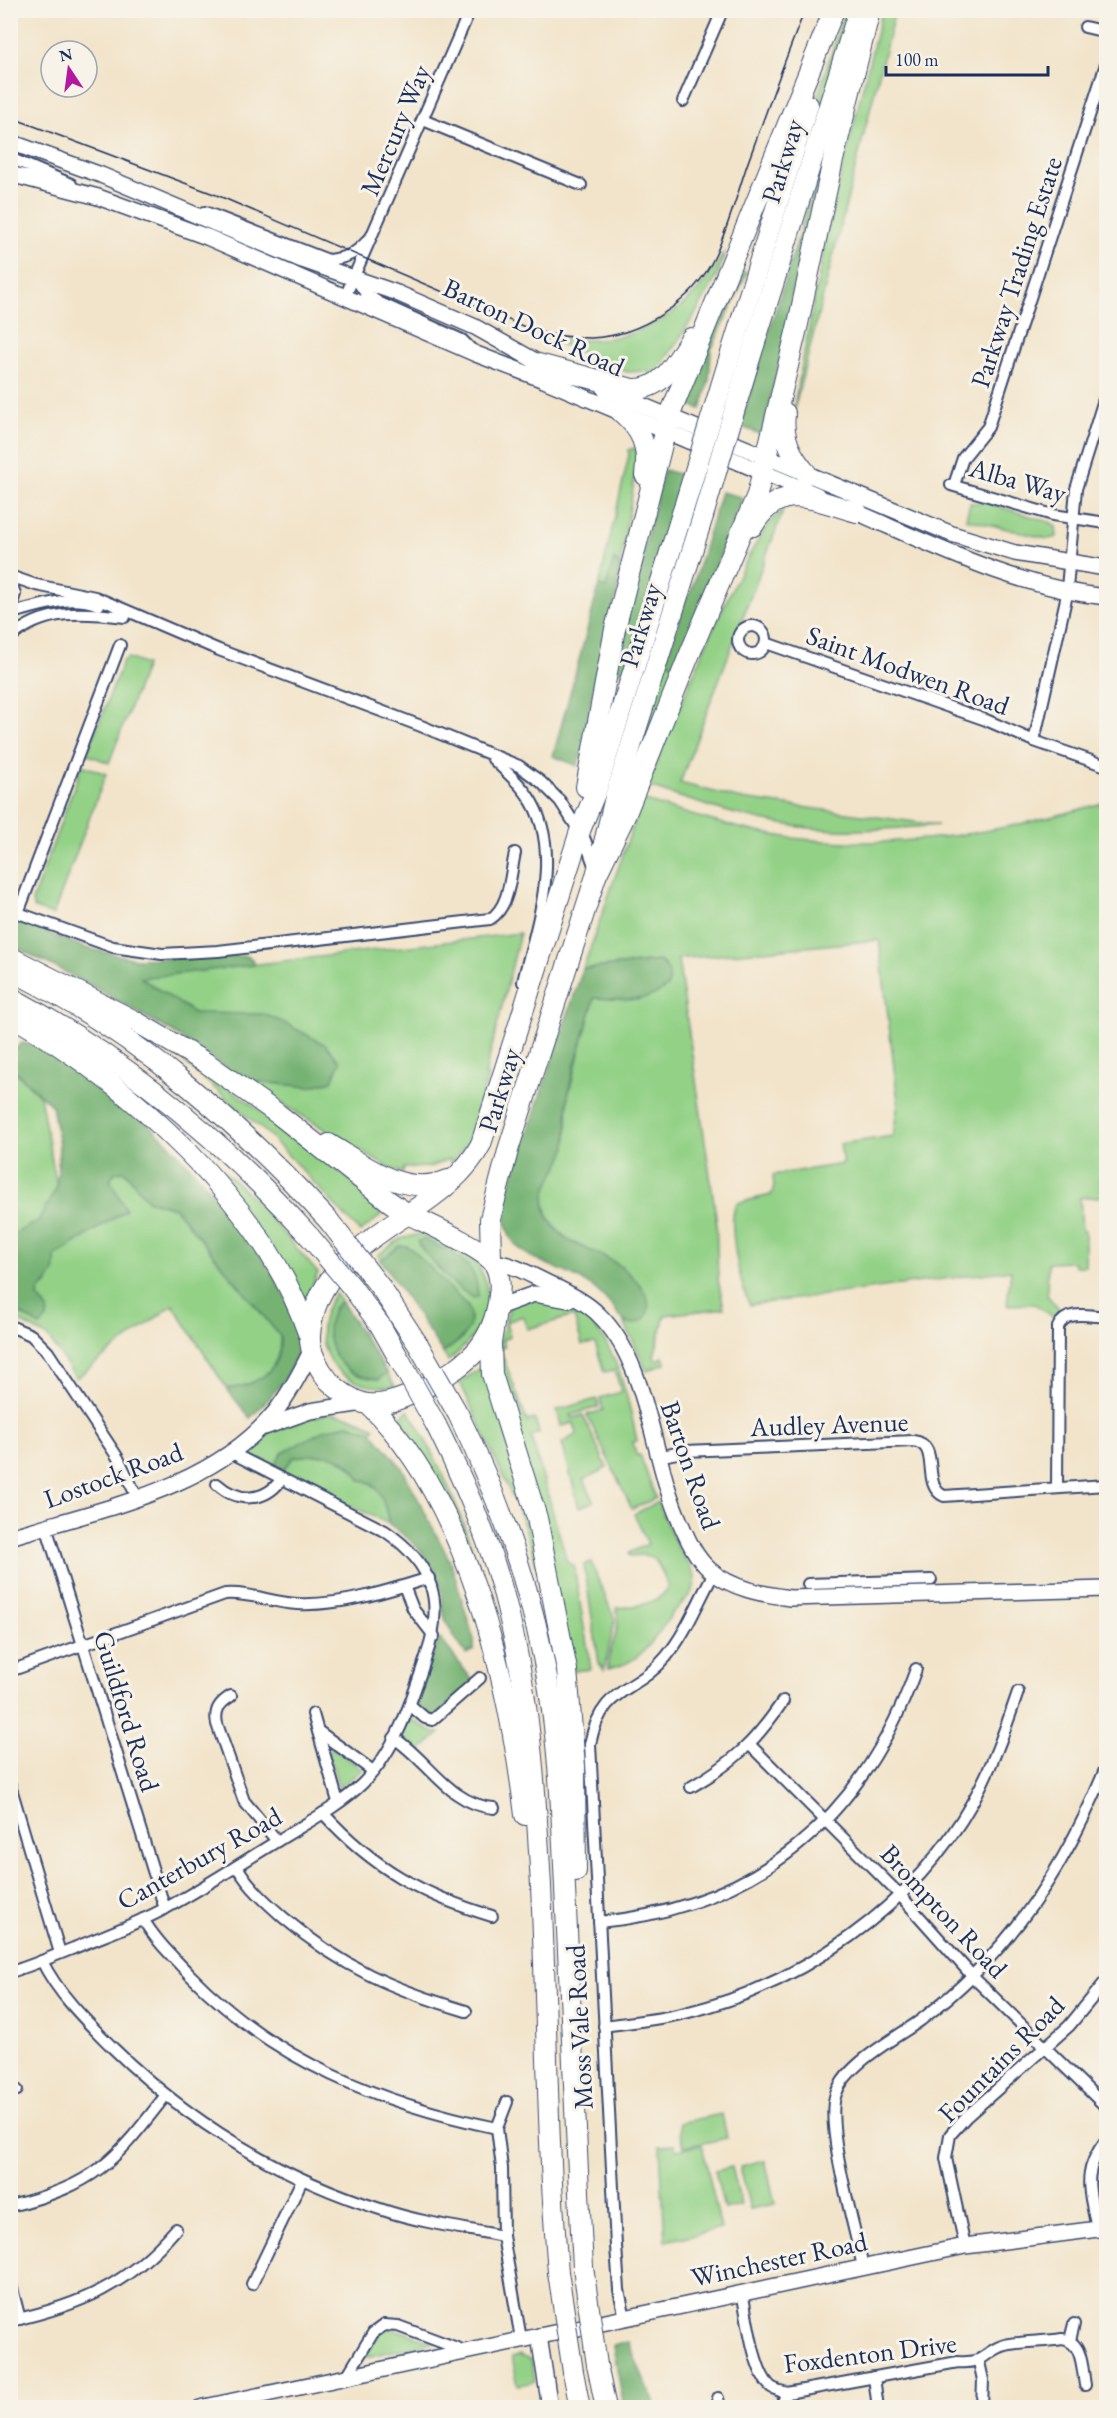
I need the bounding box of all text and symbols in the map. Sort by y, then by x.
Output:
north arrow [39,39,99,99]
scale bar [886,39,1048,77]
text: N [57,43,74,67]
text: 100 m [895,48,939,71]
street label: Mercury Way [352,59,438,201]
street label: Parkway [753,114,811,207]
street label: Parkway Trading Estate [962,152,1070,392]
street label: Barton Dock Road [438,270,631,385]
street label: Alba Way [965,449,1071,511]
street label: Parkway [611,578,669,671]
street label: Saint Modwen Road [802,617,1015,723]
street label: Parkway [470,1043,528,1136]
street label: Barton Road [653,1396,729,1534]
street label: Audley Avenue [748,1404,909,1444]
street label: Lostock Road [39,1434,188,1516]
street label: Guildford Road [86,1626,168,1796]
street label: Canterbury Road [110,1798,288,1918]
street label: Brompton Road [873,1836,1015,1986]
street label: Moss Vale Road [557,1943,601,2110]
street label: Fountains Road [930,1988,1072,2130]
street label: Winchester Road [688,2223,871,2295]
street label: Foxdenton Drive [782,2325,958,2381]

